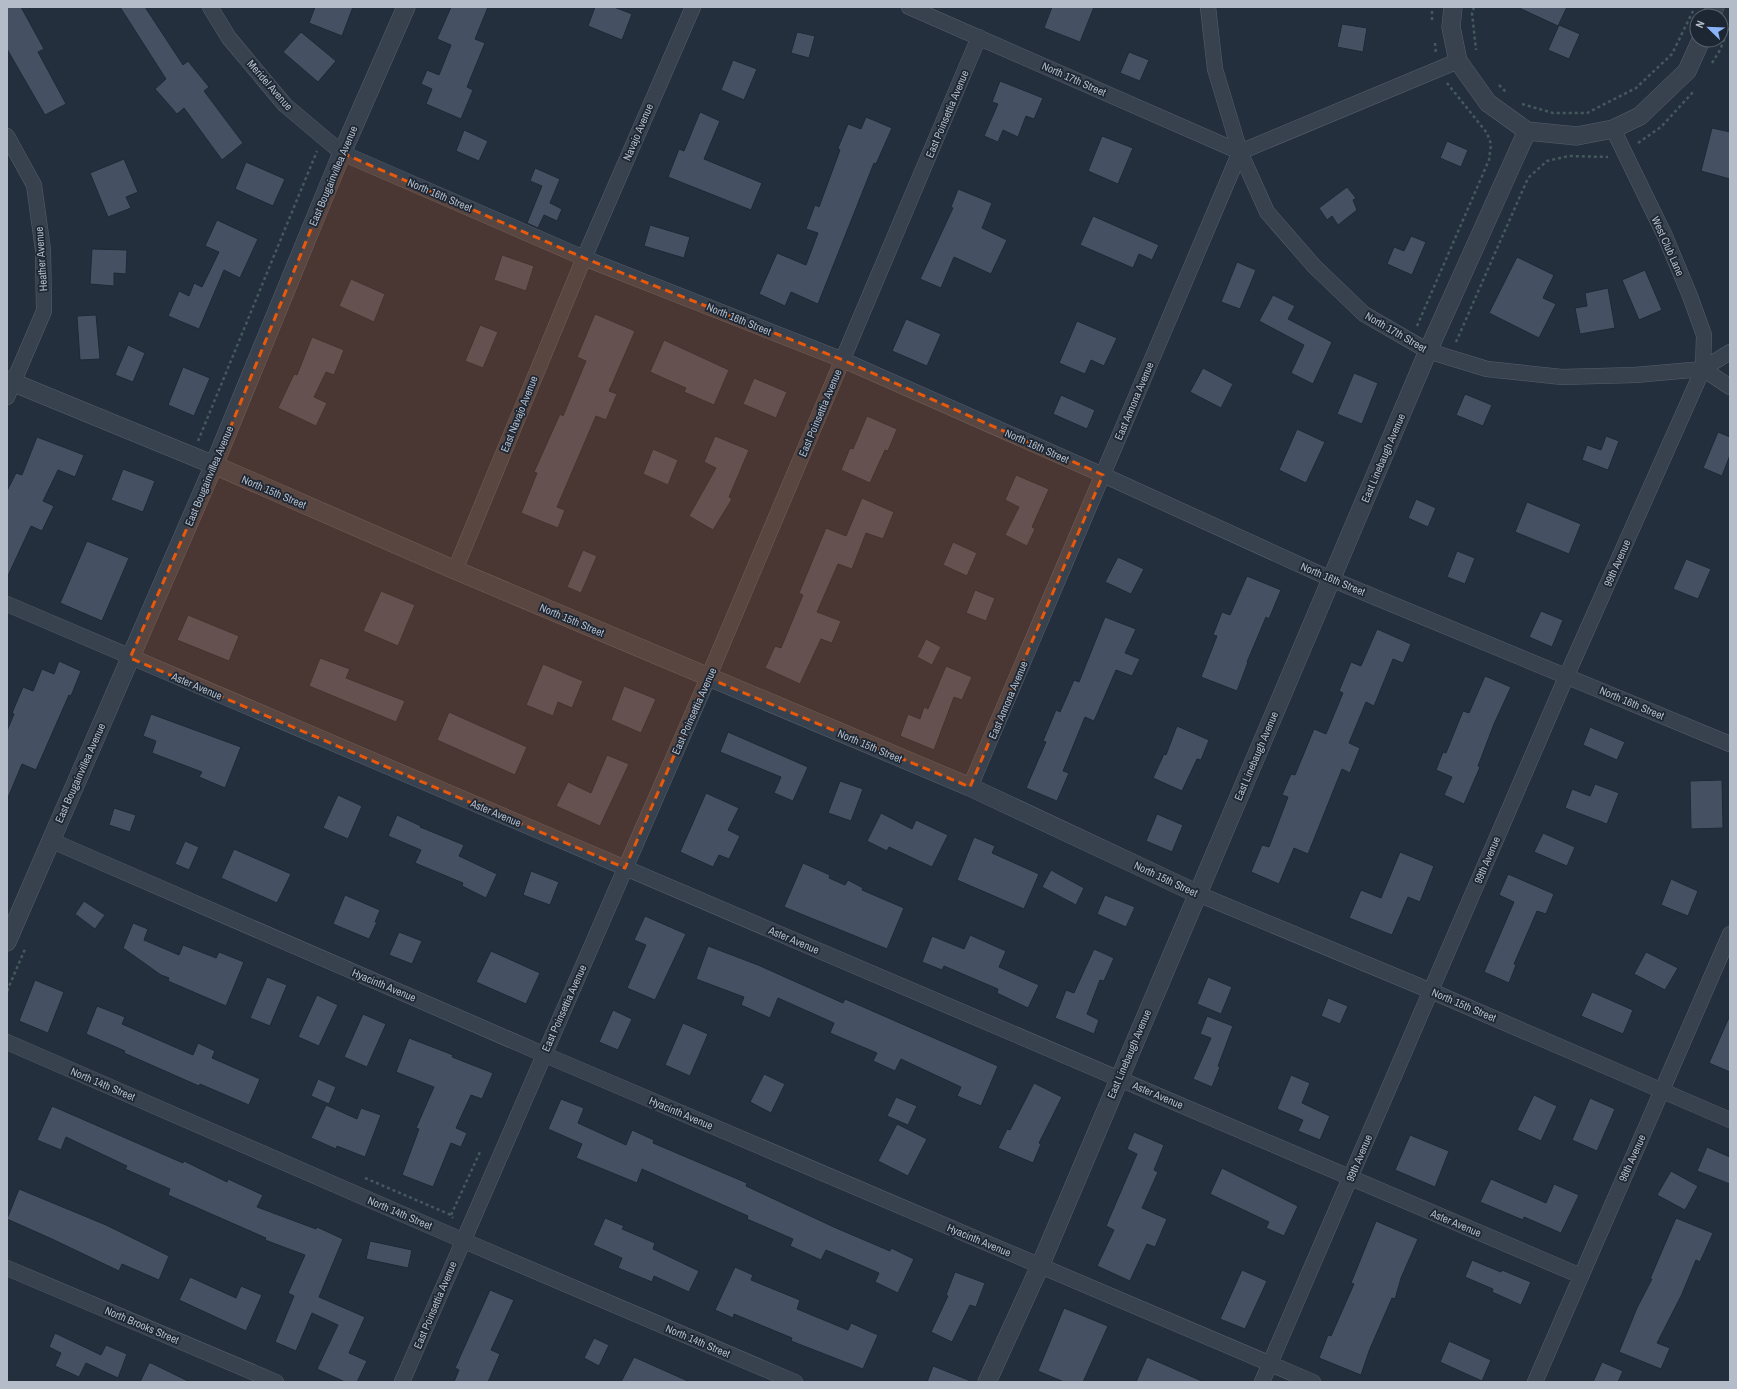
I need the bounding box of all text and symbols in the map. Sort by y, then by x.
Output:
north arrow [1689,8,1729,48]
text: N [1692,18,1708,30]
street label: Meridel Avenue [244,57,296,113]
street label: North 17th Street [1040,59,1109,100]
street label: East Poinsettia Avenue [922,68,972,160]
street label: Navajo Avenue [620,101,656,163]
street label: East Bougainvillea Avenue [306,124,360,228]
street label: North 16th Street [406,175,475,215]
street label: West Club Lane [1649,214,1687,278]
street label: Heather Avenue [32,226,50,292]
street label: North 16th Street [705,300,774,339]
street label: North 17th Street [1363,309,1430,355]
street label: East Annona Avenue [1111,360,1157,442]
street label: East Poinsettia Avenue [795,367,845,459]
street label: East Navajo Avenue [497,374,541,454]
street label: East Linebaugh Avenue [1358,411,1408,505]
street label: East Bougainvillea Avenue [182,424,236,528]
street label: North 16th Street [1003,426,1072,467]
street label: North 15th Street [240,472,309,512]
street label: 99th Avenue [1600,537,1634,589]
street label: North 16th Street [1299,559,1368,599]
street label: North 15th Street [538,600,607,640]
street label: East Annona Avenue [985,659,1031,741]
street label: East Poinsettia Avenue [669,665,719,757]
street label: Aster Avenue [169,669,224,703]
street label: North 16th Street [1598,683,1667,723]
street label: East Linebaugh Avenue [1231,709,1281,803]
street label: East Bougainvillea Avenue [52,721,108,825]
street label: North 15th Street [836,726,905,766]
street label: Aster Avenue [468,796,523,830]
street label: 99th Avenue [1471,834,1503,886]
street label: North 15th Street [1132,858,1201,900]
street label: Aster Avenue [766,923,821,957]
street label: East Poinsettia Avenue [539,962,589,1054]
street label: Hyacinth Avenue [350,965,418,1005]
street label: North 15th Street [1430,985,1499,1025]
street label: East Linebaugh Avenue [1104,1007,1154,1101]
street label: North 14th Street [69,1064,138,1104]
street label: Aster Avenue [1130,1078,1185,1112]
street label: Hyacinth Avenue [647,1093,715,1133]
street label: 99th Avenue [1343,1132,1375,1184]
street label: 98th Avenue [1615,1132,1649,1184]
street label: North 14th Street [366,1193,435,1233]
street label: Aster Avenue [1428,1206,1483,1240]
street label: Hyacinth Avenue [945,1220,1013,1260]
street label: East Poinsettia Avenue [410,1259,460,1351]
street label: North Brooks Street [103,1303,182,1347]
street label: North 14th Street [664,1321,733,1361]

